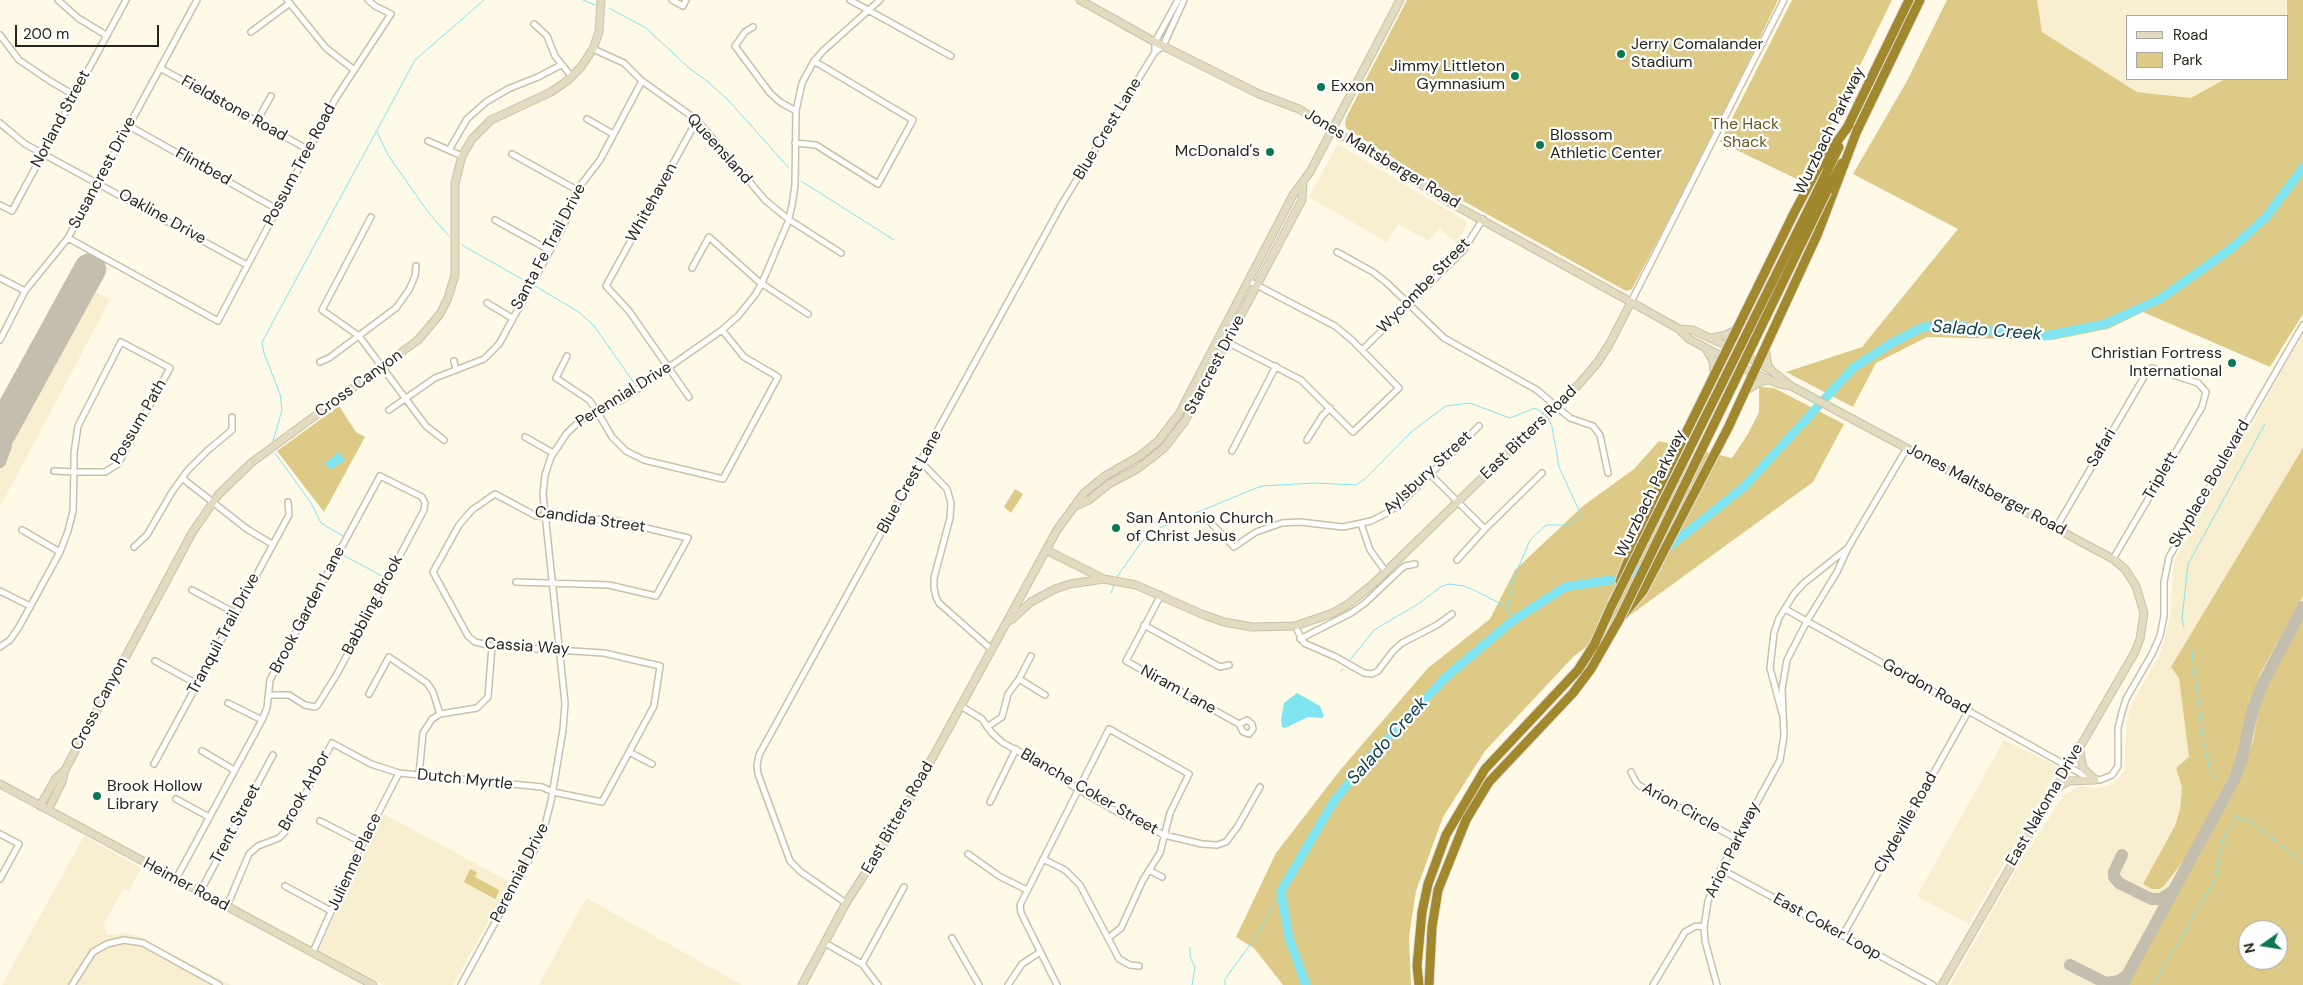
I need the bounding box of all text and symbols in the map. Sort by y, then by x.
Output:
scale bar [18,15,161,47]
legend [2126,15,2288,80]
text: 200 m [23,24,69,44]
text: Road [2173,25,2208,45]
place label: Jerry Comalander Stadium [1631,35,1764,73]
marker: Jerry Comalander Stadium [1615,48,1627,60]
text: Park [2173,50,2203,70]
place label: Jimmy Littleton Gymnasium [1390,57,1505,95]
street label: Wurzbach Parkway [1791,64,1869,198]
street label: Norland Street [27,67,95,171]
marker: Jimmy Littleton Gymnasium [1509,70,1521,82]
street label: Fieldstone Road [178,72,290,146]
street label: Blue Crest Lane [1070,75,1146,183]
place label: Exxon [1331,77,1374,97]
marker: Exxon [1315,81,1327,93]
street label: Possum Tree Road [260,101,340,229]
street label: Jones Maltsberger Road [1301,105,1463,213]
street label: Queensland [682,110,756,188]
street label: Susancrest Drive [65,114,141,232]
park label: The Hack Shack [1711,115,1779,153]
place label: Blossom Athletic Center [1550,126,1662,164]
marker: Blossom Athletic Center [1534,139,1546,151]
place label: McDonald's [1175,142,1260,162]
street label: Flintbed [172,144,234,190]
marker: McDonald's [1264,146,1276,158]
street label: Whitehaven [622,160,682,246]
street label: Santa Fe Trail Drive [508,181,590,313]
street label: Oakline Drive [115,185,209,249]
street label: Wycombe Street [1374,234,1474,338]
street label: Starcrest Drive [1181,312,1249,418]
water label: Salado Creek [1931,316,2043,346]
place label: Christian Fortress International [2091,344,2222,382]
street label: Cross Canyon [312,346,406,422]
marker: Christian Fortress International [2226,357,2238,369]
street label: Perennial Drive [573,358,675,432]
street label: Possum Path [107,376,171,468]
street label: East Bitters Road [1477,382,1581,484]
street label: Skyplace Boulevard [2166,417,2254,551]
street label: Safari [2083,425,2121,471]
street label: Blue Crest Lane [874,427,946,537]
street label: Aylsbury Street [1380,427,1476,519]
street label: Wurzbach Parkway [1612,427,1690,561]
street label: Jones Maltsberger Road [1903,440,2069,540]
street label: Triplett [2139,448,2183,504]
street label: Candida Street [533,503,647,537]
place label: San Antonio Church of Christ Jesus [1126,509,1273,547]
marker: San Antonio Church of Christ Jesus [1110,522,1122,534]
street label: Brook Garden Lane [266,543,350,677]
street label: Babbling Brook [339,552,407,658]
street label: Tranquil Trail Drive [184,570,264,698]
street label: Cassia Way [484,634,570,660]
street label: Cross Canyon [67,654,133,754]
street label: Gordon Road [1879,655,1973,719]
street label: Niram Lane [1137,661,1219,719]
water label: Salado Creek [1343,693,1433,789]
street label: East Nakoma Drive [2002,741,2088,869]
street label: Blanche Coker Street [1017,745,1161,839]
street label: Brook Arbor [275,748,335,834]
street label: East Bitters Road [858,759,938,877]
street label: Dutch Myrtle [416,765,514,795]
street label: Clydeville Road [1870,769,1942,877]
place label: Brook Hollow Library [107,777,202,815]
street label: Arion Circle [1639,779,1723,837]
street label: Trent Street [207,781,265,867]
marker: Brook Hollow Library [91,790,103,802]
street label: Arion Parkway [1702,799,1764,901]
street label: Julienne Place [324,810,386,914]
street label: Perennial Drive [487,820,553,926]
street label: Heimer Road [140,854,232,916]
street label: East Coker Loop [1770,889,1884,965]
north arrow [2238,920,2288,970]
text: N [2239,941,2259,955]

